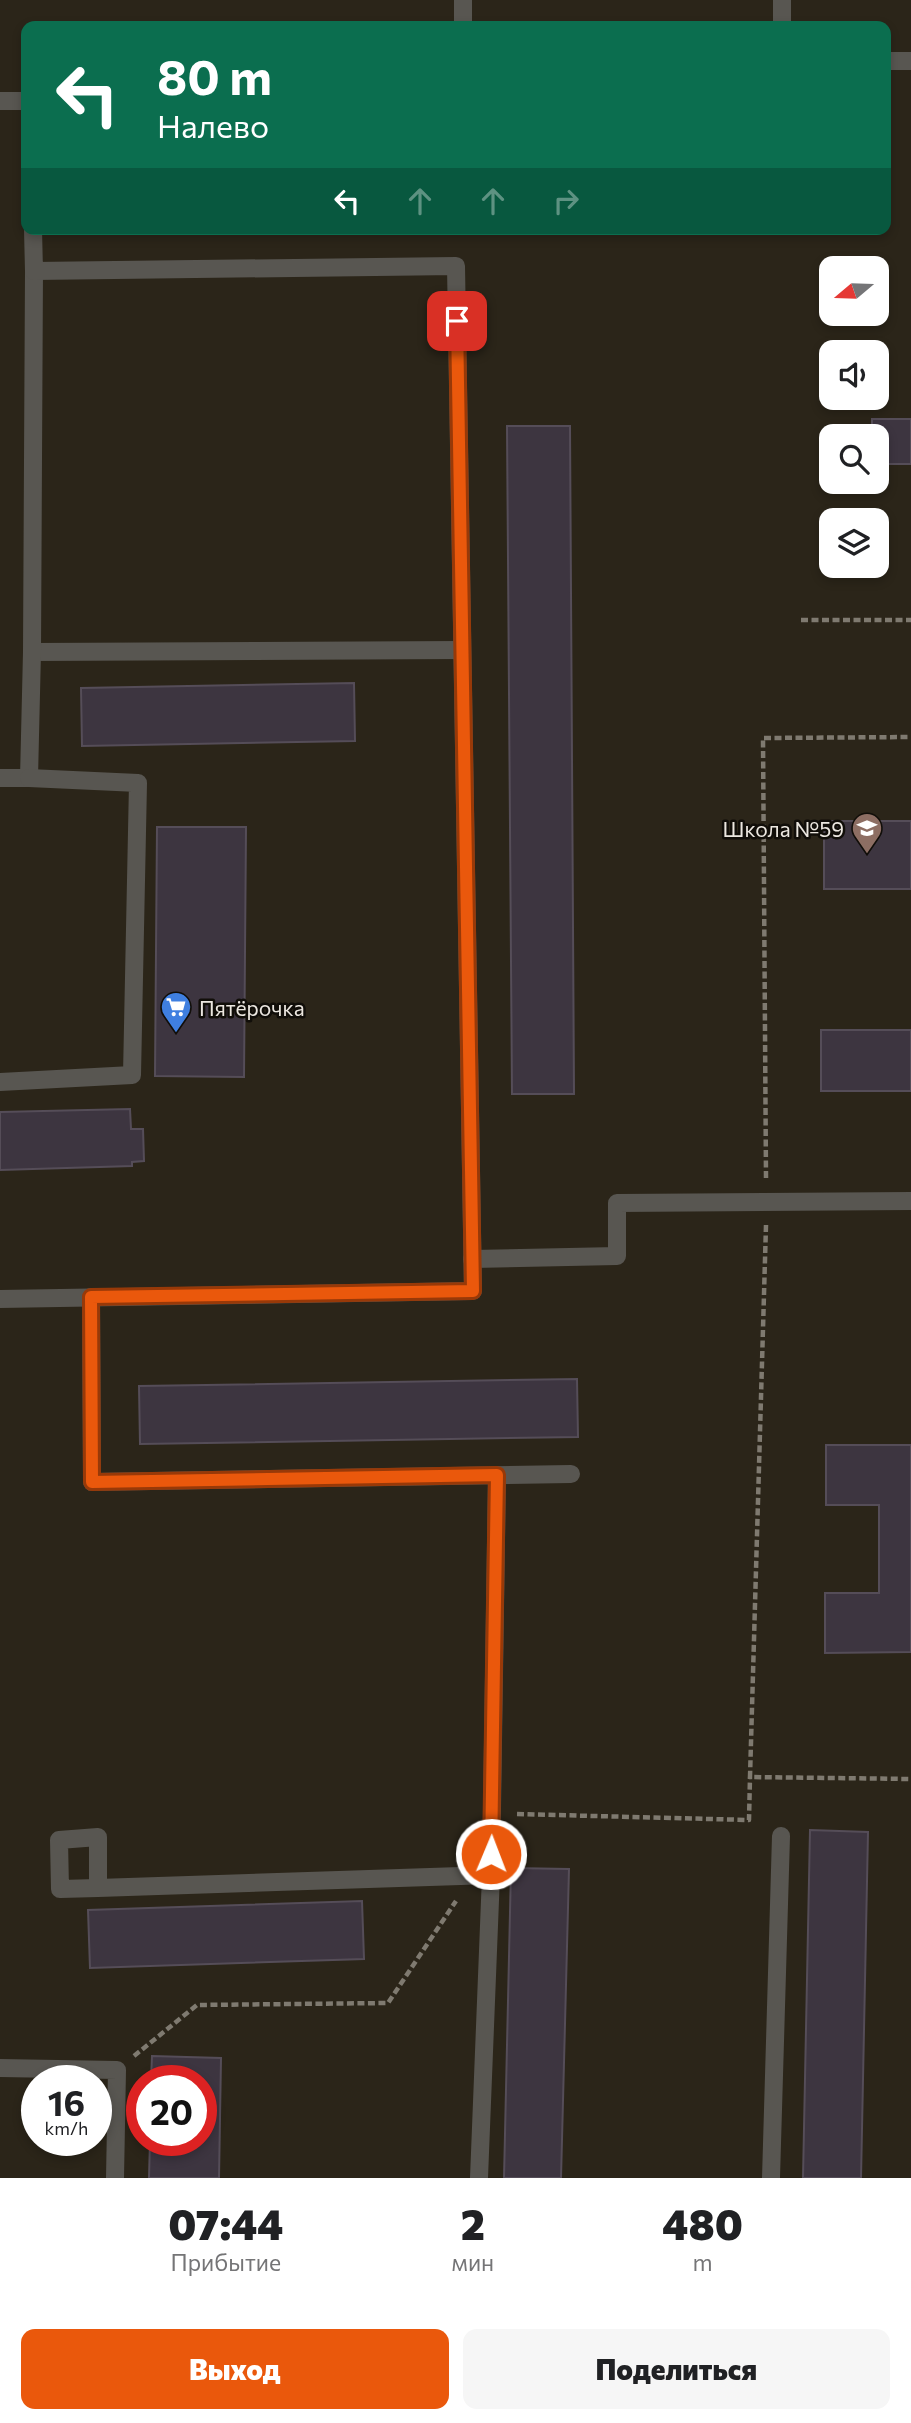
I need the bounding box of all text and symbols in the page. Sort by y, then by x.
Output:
text: 80 m [157,45,272,105]
icon: left [42,49,133,140]
text: Налево [157,105,269,145]
icon: left [328,182,366,220]
icon: ahead [401,182,439,220]
icon: ahead [474,182,512,220]
icon: right [547,182,585,220]
north arrow [819,256,889,326]
map controls [819,256,889,578]
pin [427,291,487,351]
icon: arrive [438,302,476,340]
button: sound [819,340,889,410]
button: search [819,424,889,494]
button: layers [819,508,889,578]
school or university icon: Школа №59 [850,811,884,855]
place label: Школа №59 [722,816,844,841]
supermarket icon: Пятёрочка [159,990,193,1034]
place label: Пятёрочка [199,995,305,1020]
position arrow [454,1817,528,1891]
speed limit sign: 20 [126,2065,217,2156]
text: 16 [48,2080,85,2123]
text: km/h [45,2117,88,2139]
text: 07:44 [168,2197,283,2249]
text: 2 [461,2197,485,2249]
text: 480 [662,2197,743,2249]
text: Прибытие [170,2248,281,2276]
text: мин [452,2248,494,2276]
text: m [693,2248,713,2276]
button: Выход [21,2329,449,2409]
button: Поделиться [463,2329,890,2409]

